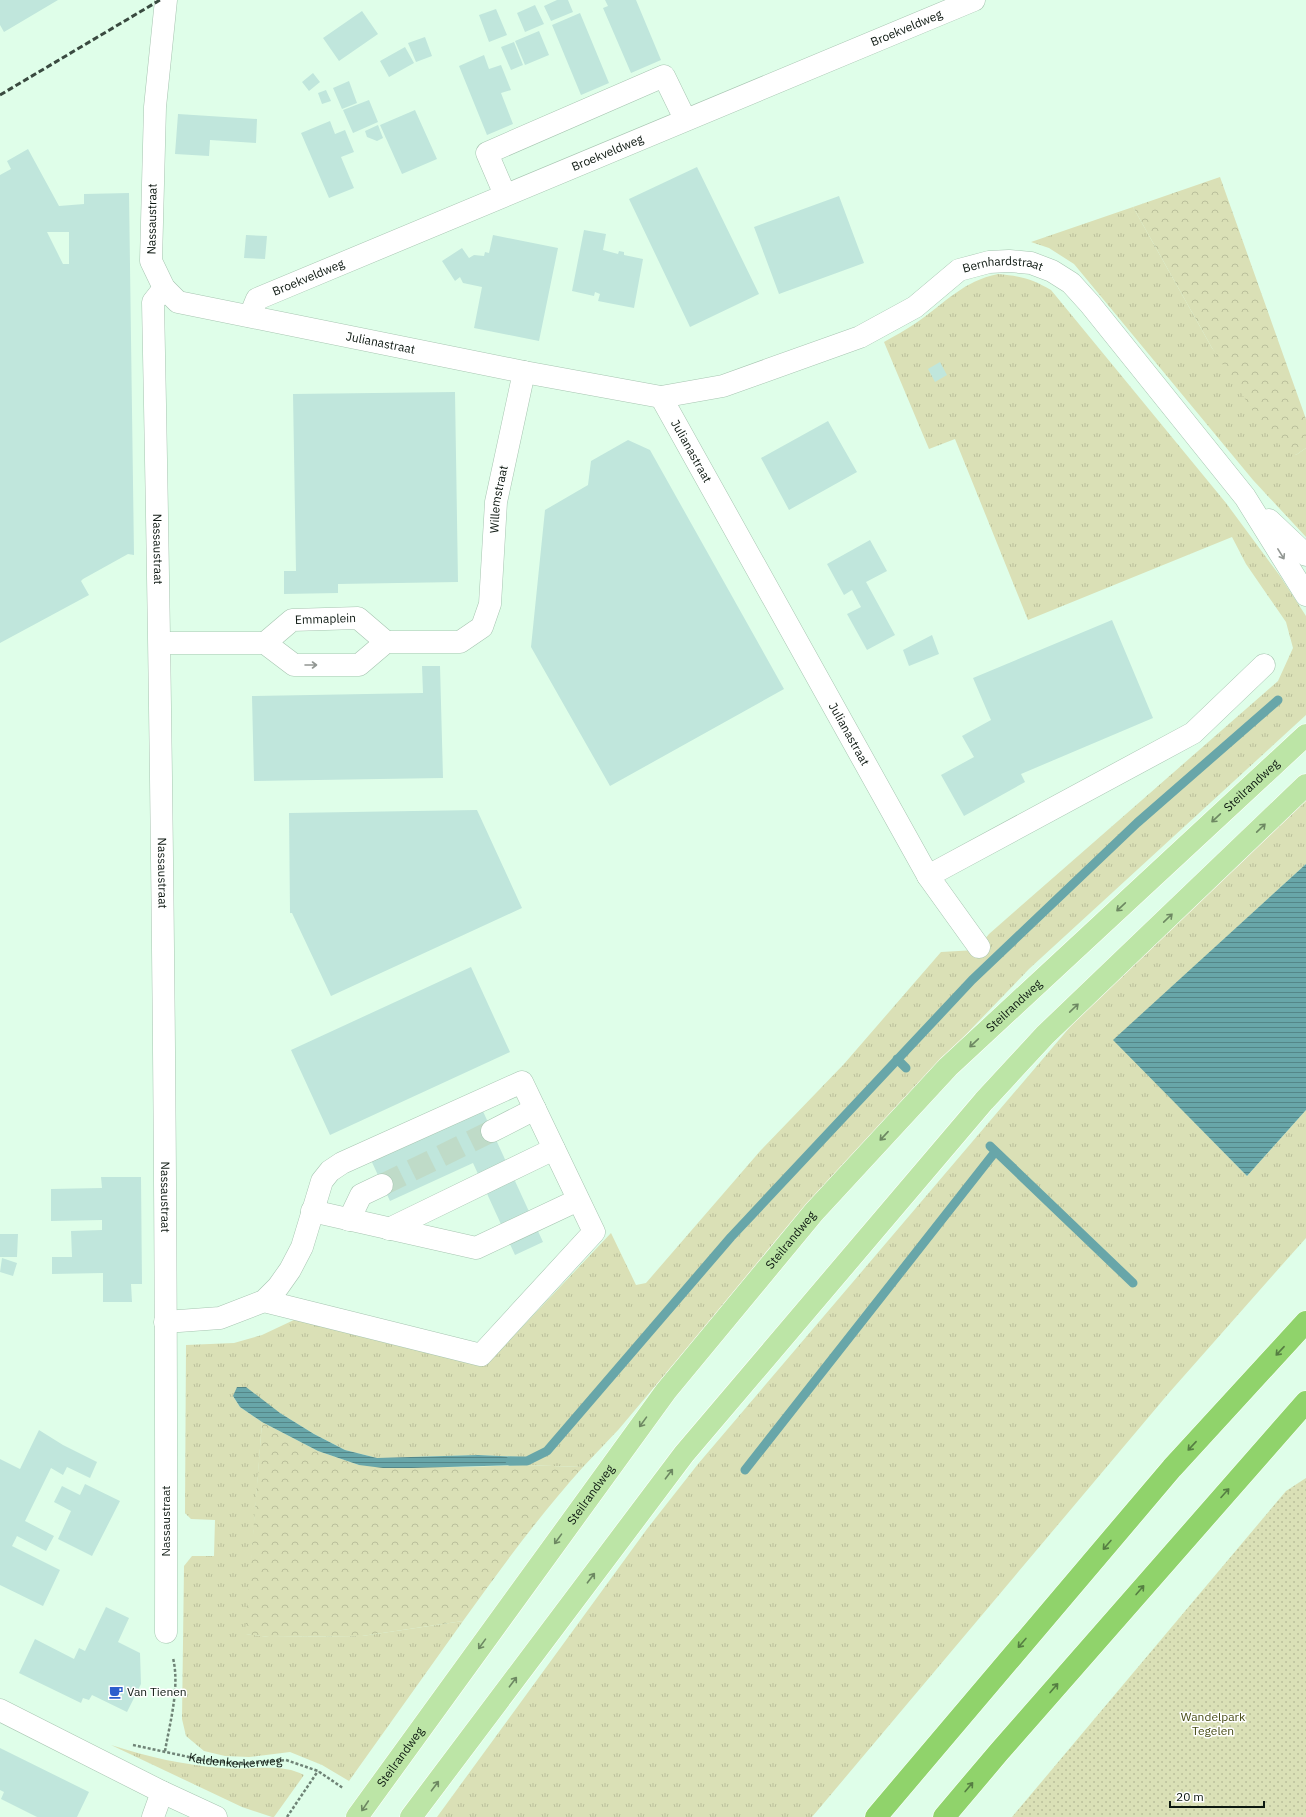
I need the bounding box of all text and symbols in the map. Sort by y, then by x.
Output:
street label: Broekveldweg [868,6,945,49]
street label: Broekveldweg [569,131,646,174]
street label: Nassaustraat [143,183,160,255]
street label: Bernhardstraat [961,253,1045,276]
street label: Broekveldweg [270,255,347,299]
street label: Julianastraat [345,328,417,357]
street label: Julianastraat [668,417,715,485]
street label: Willemstraat [486,464,511,534]
street label: Nassaustraat [150,513,166,585]
one-way arrow [1277,548,1285,560]
street label: Emmaplein [295,610,356,627]
one-way arrow [304,661,317,669]
street label: Julianastraat [826,700,873,768]
street label: Steilrandweg [1220,755,1283,815]
one-way arrow [1211,814,1221,823]
one-way arrow [1256,823,1266,833]
street label: Nassaustraat [155,837,171,909]
one-way arrow [1115,902,1126,911]
one-way arrow [1162,914,1172,923]
street label: Steilrandweg [983,975,1045,1035]
one-way arrow [1068,1003,1079,1012]
one-way arrow [969,1038,979,1048]
one-way arrow [880,1131,889,1141]
street label: Nassaustraat [158,1161,173,1233]
street label: Steilrandweg [762,1207,819,1272]
one-way arrow [1275,1345,1284,1356]
one-way arrow [639,1417,647,1428]
one-way arrow [1188,1441,1197,1451]
street label: Steilrandweg [563,1461,617,1528]
one-way arrow [664,1468,673,1479]
street label: Nassaustraat [158,1485,173,1557]
one-way arrow [1220,1488,1229,1498]
one-way arrow [554,1533,562,1544]
one-way arrow [1102,1539,1111,1550]
one-way arrow [586,1572,595,1583]
one-way arrow [1135,1585,1144,1596]
one-way arrow [478,1638,486,1649]
one-way arrow [1018,1638,1027,1648]
one-way arrow [508,1676,517,1687]
cafe icon: Van Tienen [108,1684,124,1700]
place label: Van Tienen [127,1684,187,1699]
one-way arrow [1049,1684,1058,1694]
park label: Wandelpark Tegelen [1181,1709,1246,1738]
street label: Steilrandweg [373,1723,427,1790]
street label: Kaldenkerkerweg [187,1749,283,1771]
one-way arrow [430,1780,439,1791]
one-way arrow [965,1782,974,1792]
scale bar [1170,1783,1264,1809]
text: 20 m [1176,1789,1204,1804]
one-way arrow [360,1800,368,1812]

